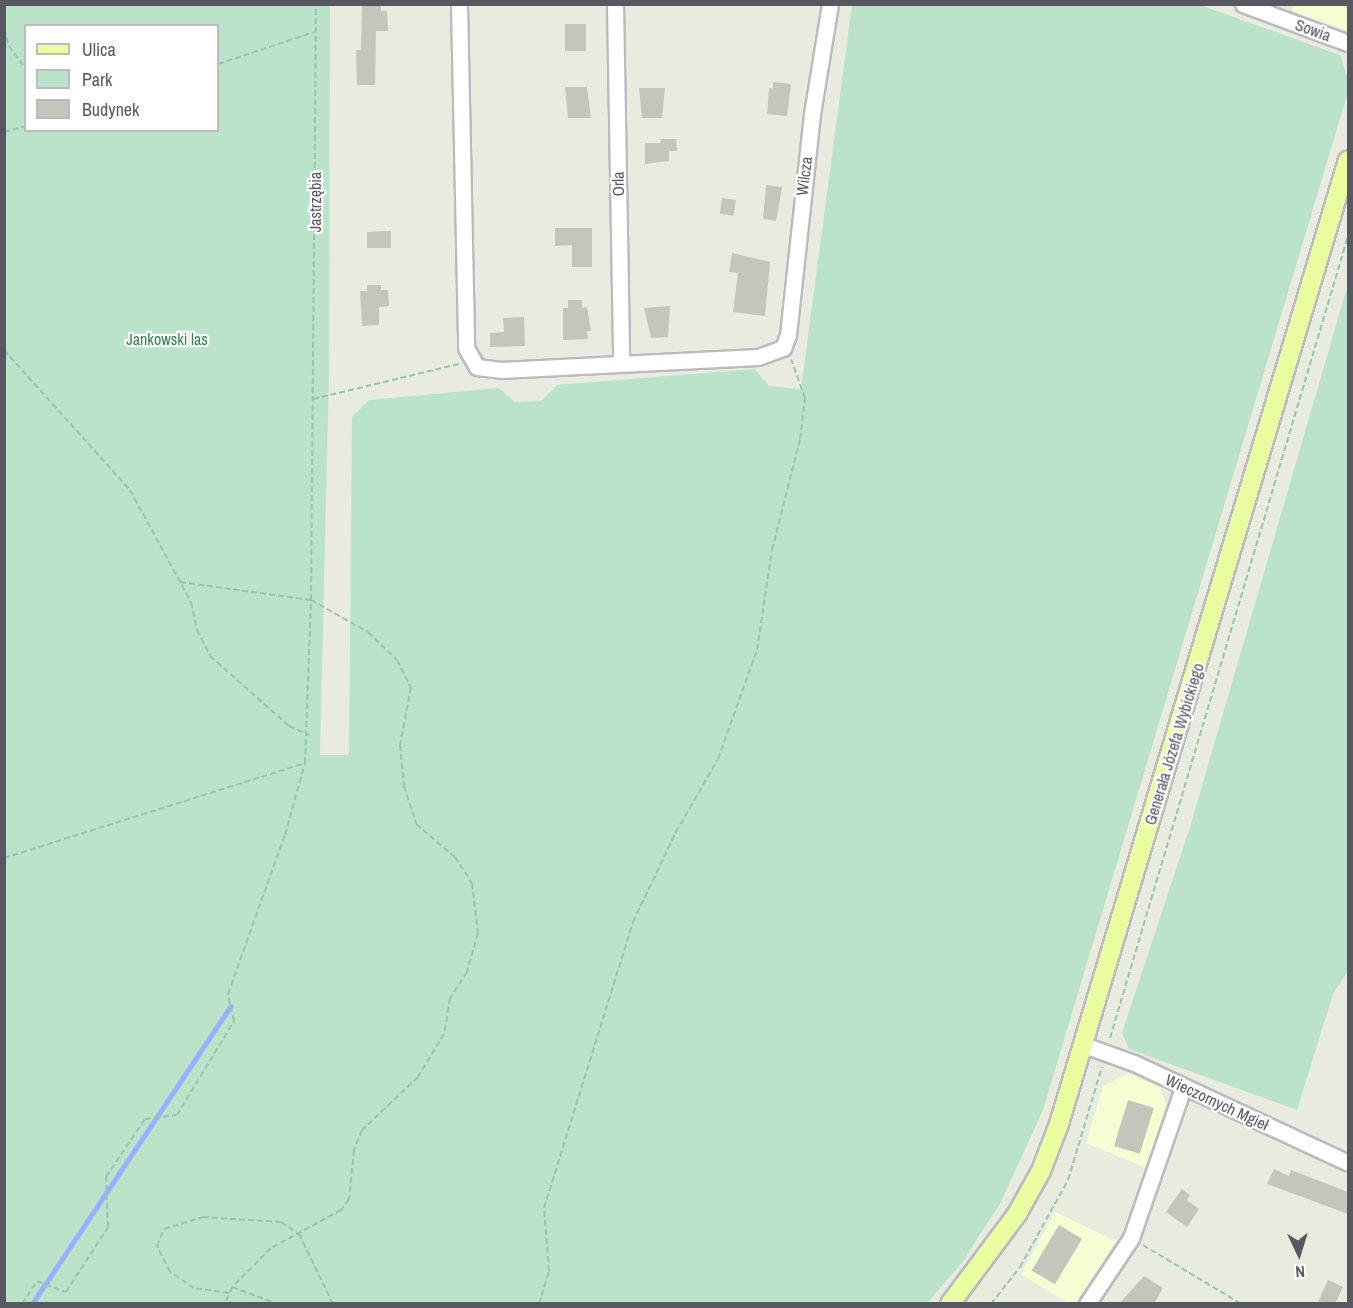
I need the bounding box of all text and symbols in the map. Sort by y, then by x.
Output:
street label: Sowia [1293,15,1333,45]
legend [24,24,219,132]
text: Ulica [82,37,116,62]
text: Park [82,67,112,92]
text: Budynek [82,97,139,122]
street label: Wilcza [792,155,816,197]
street label: Orla [608,171,628,197]
street label: Jastrzębia [305,172,325,232]
park label: Jankowski las [126,329,208,349]
street label: Generała Józefa Wybickiego [1140,661,1208,827]
street label: Wieczornych Mgieł [1162,1070,1272,1134]
north arrow [1269,1224,1329,1284]
text: N [1295,1261,1306,1283]

